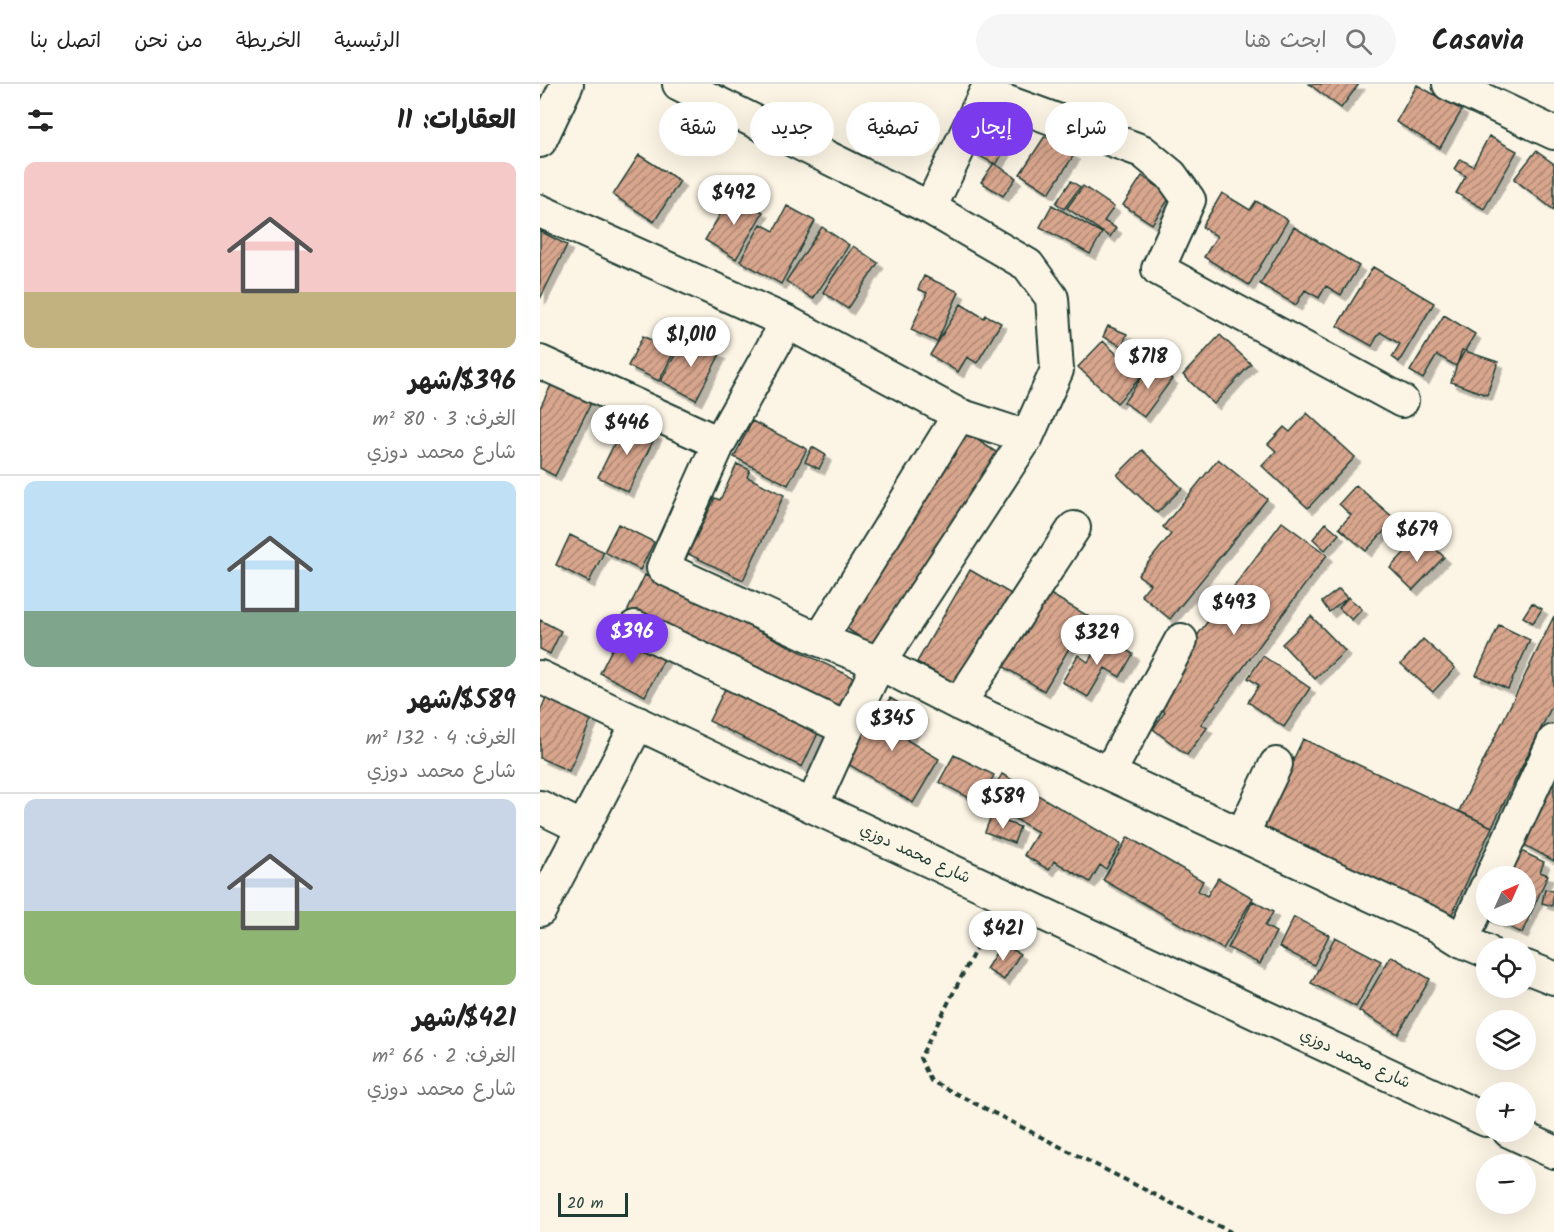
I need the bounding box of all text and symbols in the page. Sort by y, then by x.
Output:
search box [976,14,1396,68]
text: Casavia [1432,19,1524,64]
text: ابحث هنا [1244,24,1327,59]
text: اتصل بنا [30,25,101,58]
text: من نحن [134,25,203,58]
text: الخريطة [236,25,301,58]
text: الرئيسية [334,25,400,58]
icon: search [1342,25,1375,58]
text: العقارات: 11 [397,100,516,142]
chip: شقة [659,102,738,156]
chip: جديد [750,102,834,156]
chip: تصفية [846,102,940,156]
chip: إيجار [952,102,1033,156]
chip: شراء [1045,102,1128,156]
icon: filters [24,104,57,137]
pin: $492 [698,175,770,226]
text: $492 [712,178,756,210]
icon: home [216,201,324,309]
pin: $1,010 [642,317,740,368]
text: $1,010 [666,320,716,352]
pin: $718 [1112,339,1184,390]
text: $718 [1128,342,1168,374]
text: $396/شهر [409,361,516,403]
text: الغرف: 3 · 80 m² [373,404,516,436]
pin: $446 [591,405,663,456]
text: $446 [605,408,649,440]
text: شارع محمد دوزي [367,437,516,469]
pin: $679 [1381,512,1453,563]
text: $679 [1396,515,1438,547]
icon: home [216,520,324,628]
pin: $493 [1198,585,1270,636]
text: $493 [1212,588,1256,620]
pin: $396 [596,614,668,665]
pin: $329 [1061,615,1133,666]
text: $396 [610,617,654,649]
text: $329 [1075,618,1119,650]
text: $589/شهر [408,680,516,722]
pin: $345 [856,701,928,752]
text: $345 [870,704,914,736]
text: الغرف: 4 · 132 m² [366,723,516,755]
text: شارع محمد دوزي [367,756,516,788]
pin: $589 [967,779,1039,830]
text: $589 [981,782,1025,814]
street label: شارع محمد دوزي [856,817,974,891]
icon: home [216,838,324,946]
north arrow [1476,866,1536,926]
map controls [1476,866,1536,1214]
pin: $421 [967,911,1039,962]
text: $421 [983,914,1023,946]
button: locate [1476,938,1536,998]
text: $421/شهر [413,998,516,1040]
button: layers [1476,1010,1536,1070]
street label: شارع محمد دوزي [1296,1022,1414,1096]
text: الغرف: 2 · 66 m² [372,1041,516,1073]
text: شارع محمد دوزي [367,1074,516,1106]
button: + [1476,1082,1536,1142]
button: − [1476,1154,1536,1214]
scale bar [558,1190,628,1218]
text: 20 m [567,1191,603,1216]

